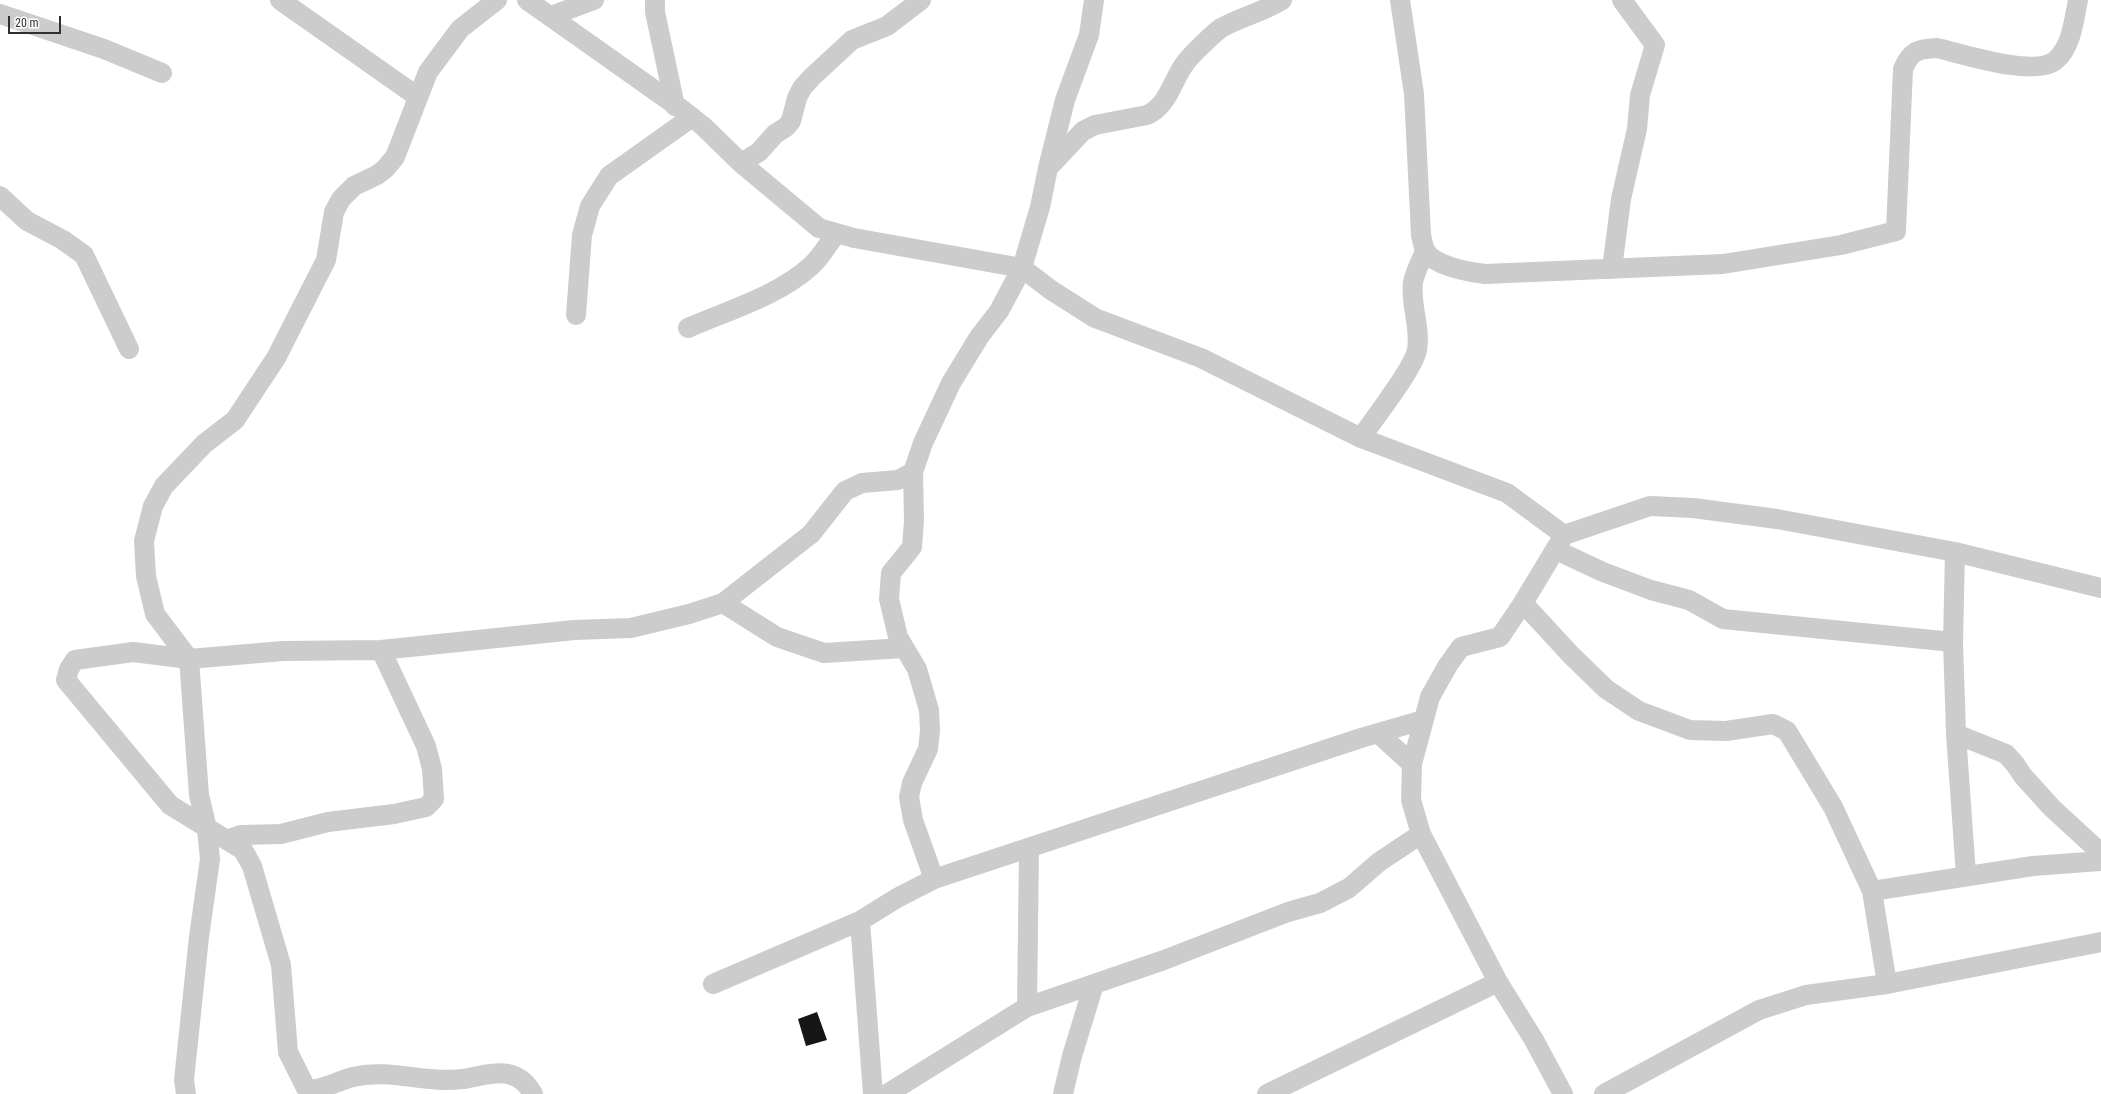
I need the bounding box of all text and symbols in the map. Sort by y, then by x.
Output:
scale bar [10,8,63,34]
text: 20 m [15,16,39,30]

